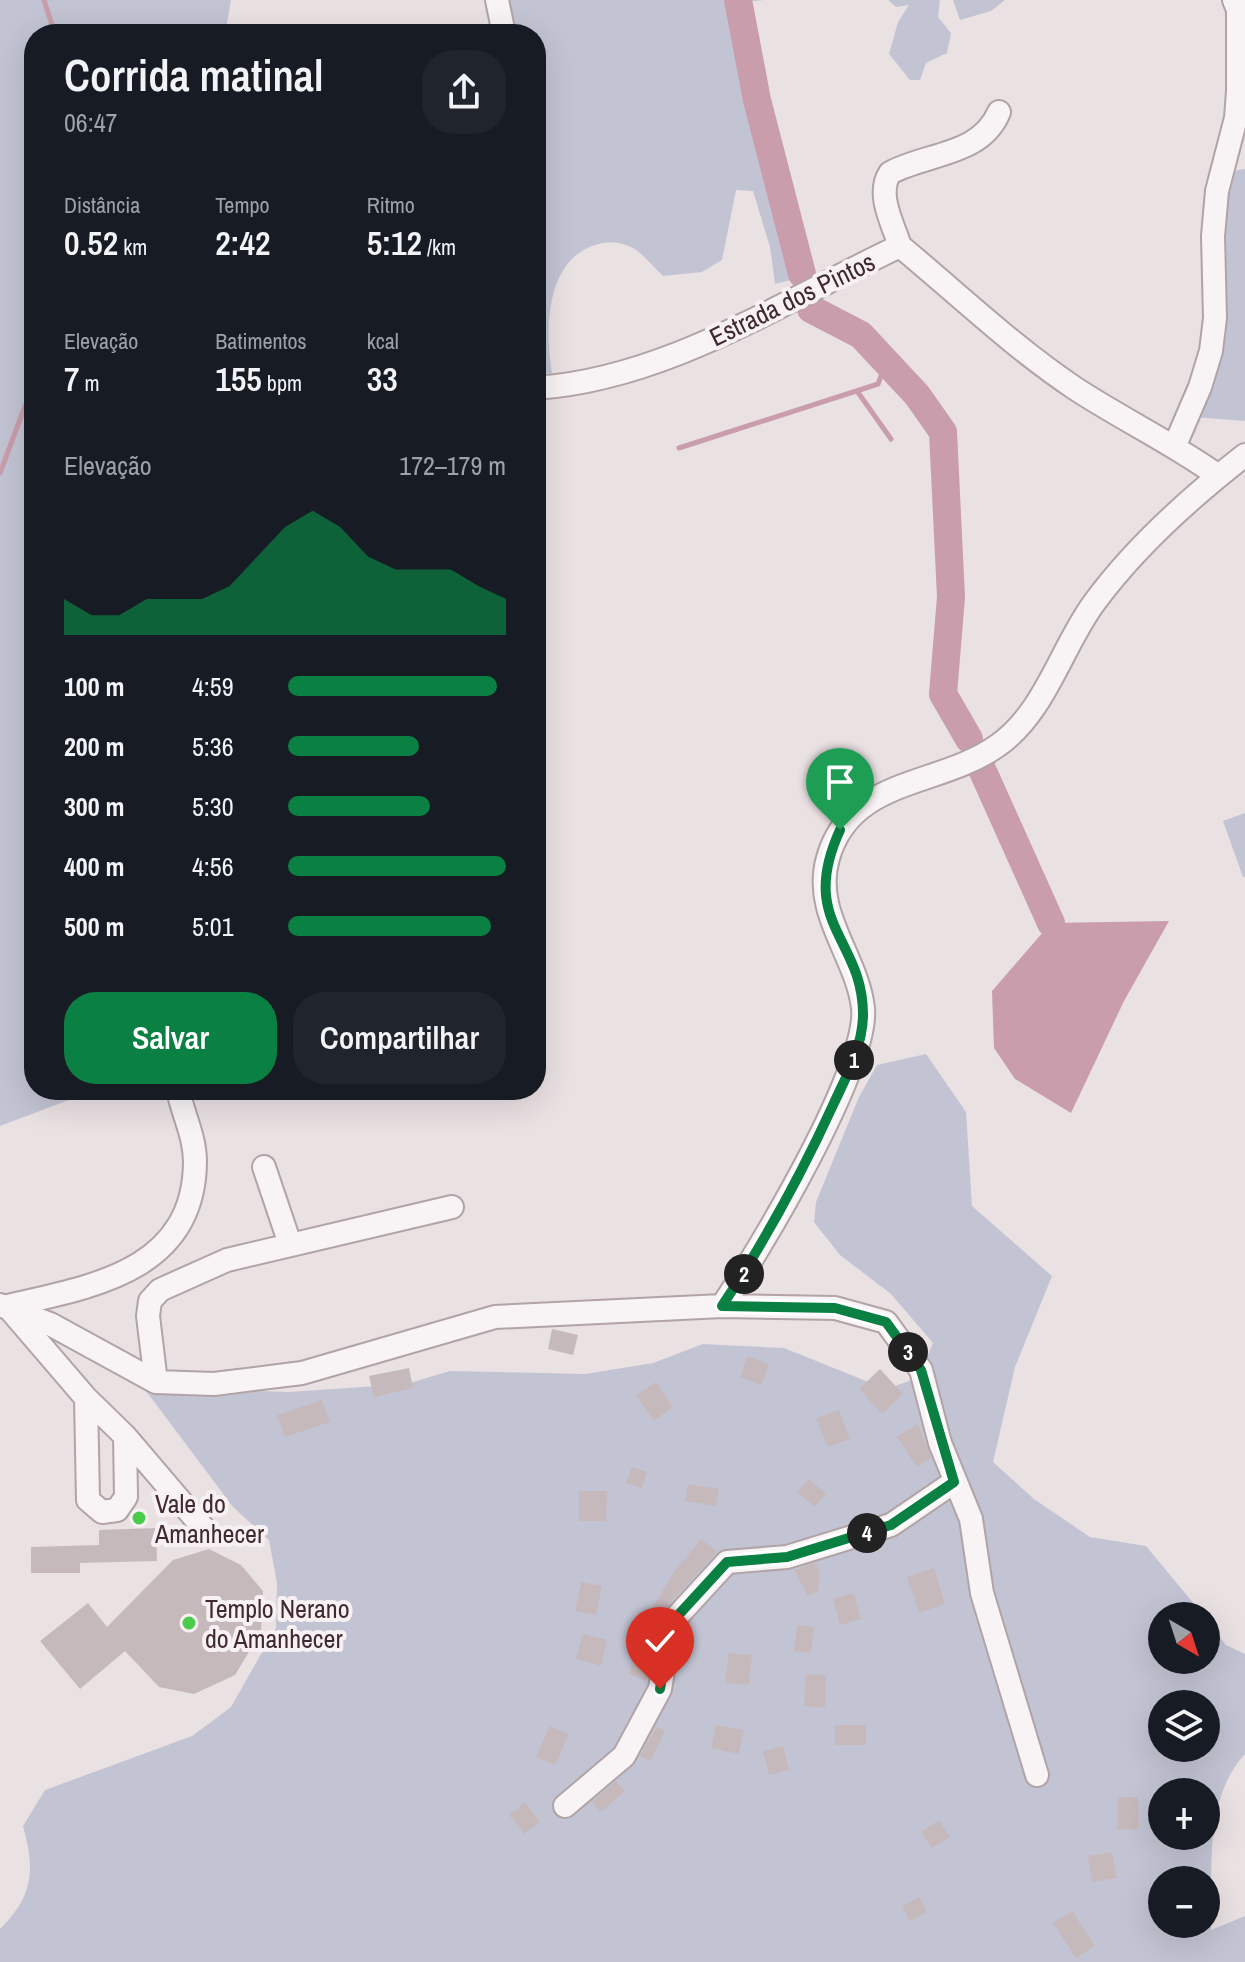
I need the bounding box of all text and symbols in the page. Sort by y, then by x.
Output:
text: Corrida matinal [64,45,323,105]
button: share [422,50,506,134]
text: 06:47 [64,105,117,140]
text: Distância [64,190,140,220]
text: Tempo [215,190,269,220]
text: Ritmo [367,190,415,220]
text: 0.52 [64,220,118,266]
text: 2:42 [215,220,271,266]
text: 5:12 [367,220,422,266]
text: km [118,232,147,262]
text: /km [422,232,456,262]
street label: Estrada dos Pintos [703,244,881,354]
text: Elevação [64,326,138,356]
text: Batimentos [215,326,307,356]
text: kcal [367,326,399,356]
text: 7 [64,356,80,402]
text: 155 [215,356,262,402]
text: 33 [367,356,398,402]
text: m [80,368,100,398]
text: bpm [262,368,302,398]
text: Elevação [64,448,152,483]
text: 172–179 m [399,448,506,483]
text: 100 m [64,669,124,704]
text: 4:59 [192,669,234,704]
text: 200 m [64,729,124,764]
text: 5:36 [192,729,234,764]
pin [806,748,874,830]
icon: arrive [818,760,862,804]
text: 300 m [64,789,124,824]
text: 5:30 [192,789,234,824]
text: 400 m [64,849,124,884]
text: 4:56 [192,849,234,884]
text: 500 m [64,909,124,944]
text: 5:01 [192,909,234,944]
button: Salvar [64,992,277,1084]
button: Compartilhar [293,992,506,1084]
pin: 1 [834,1040,874,1080]
text: 1 [849,1045,859,1075]
pin: 2 [724,1254,764,1294]
text: 2 [739,1259,749,1289]
pin: 3 [888,1332,928,1372]
text: 3 [903,1337,913,1367]
place label: Vale do Amanhecer [154,1486,264,1551]
marker: Vale do Amanhecer [130,1509,148,1527]
pin: 4 [847,1513,887,1553]
text: 4 [862,1518,872,1548]
place label: Templo Nerano do Amanhecer [205,1591,350,1656]
north arrow [1148,1602,1220,1674]
map controls [1148,1602,1220,1938]
pin [626,1607,694,1689]
marker: Templo Nerano do Amanhecer [180,1614,198,1632]
icon: check [638,1619,682,1663]
button: layers [1148,1690,1220,1762]
button: + [1148,1778,1220,1850]
button: − [1148,1866,1220,1938]

